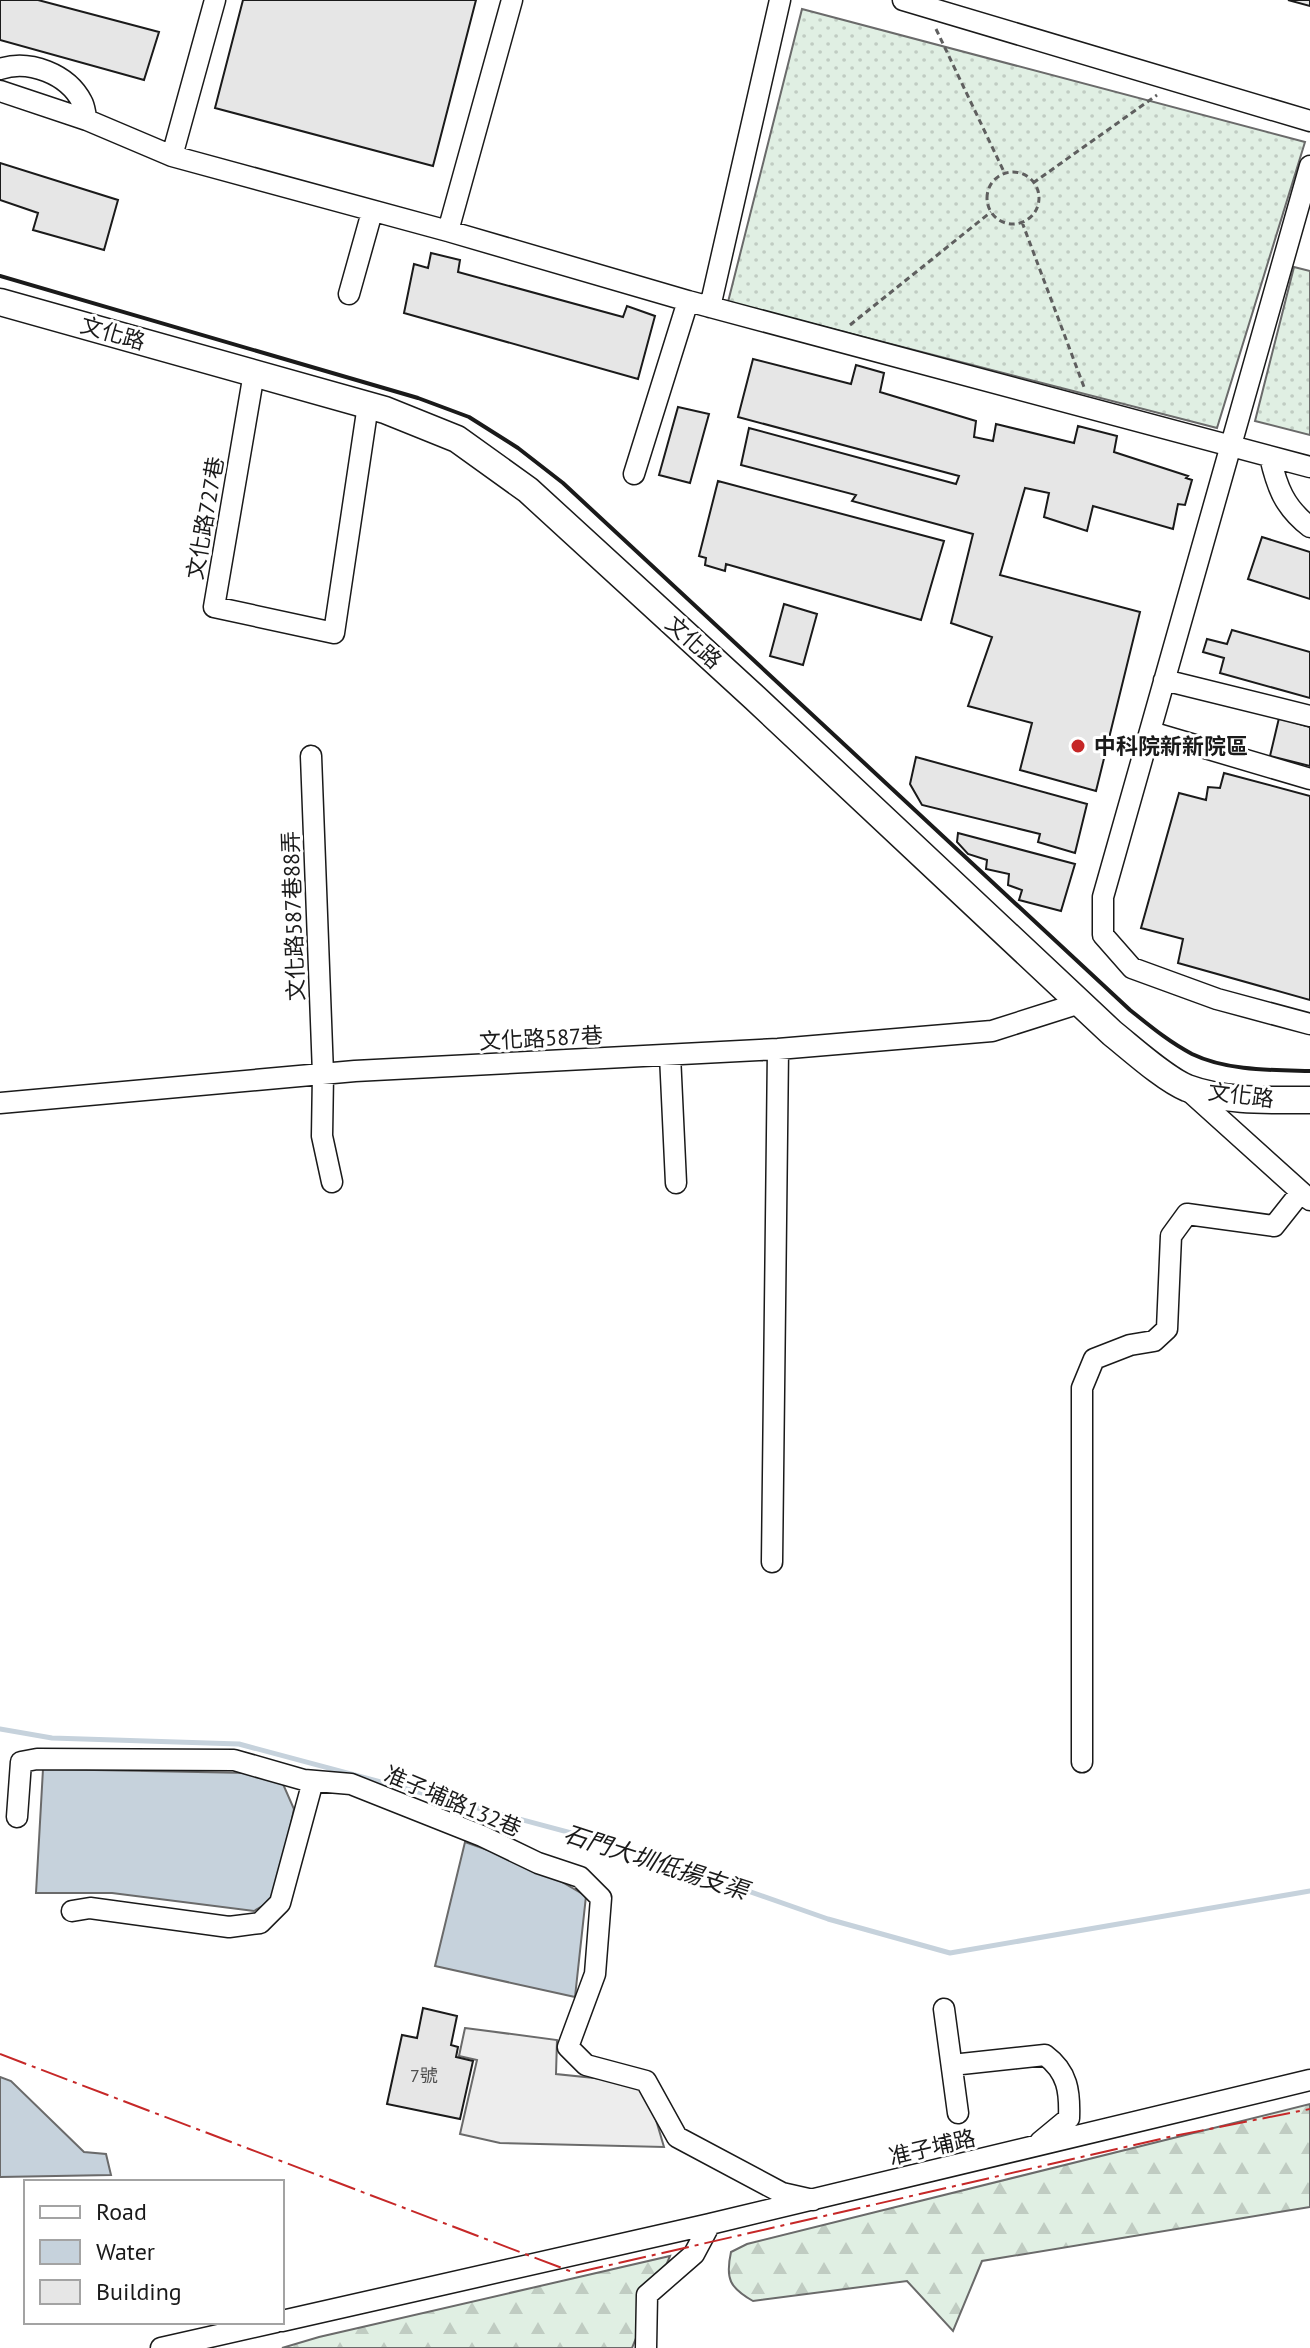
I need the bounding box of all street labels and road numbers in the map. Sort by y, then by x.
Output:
street label: 文化路 [77,310,149,356]
street label: 文化路727巷 [180,455,230,581]
street label: 文化路 [660,610,728,674]
street label: 文化路587巷88弄 [276,831,310,1001]
street label: 文化路587巷 [478,1021,604,1055]
street label: 文化路 [1207,1077,1275,1113]
street label: 准子埔路132巷 [380,1760,526,1842]
street label: 准子埔路 [886,2123,978,2171]

